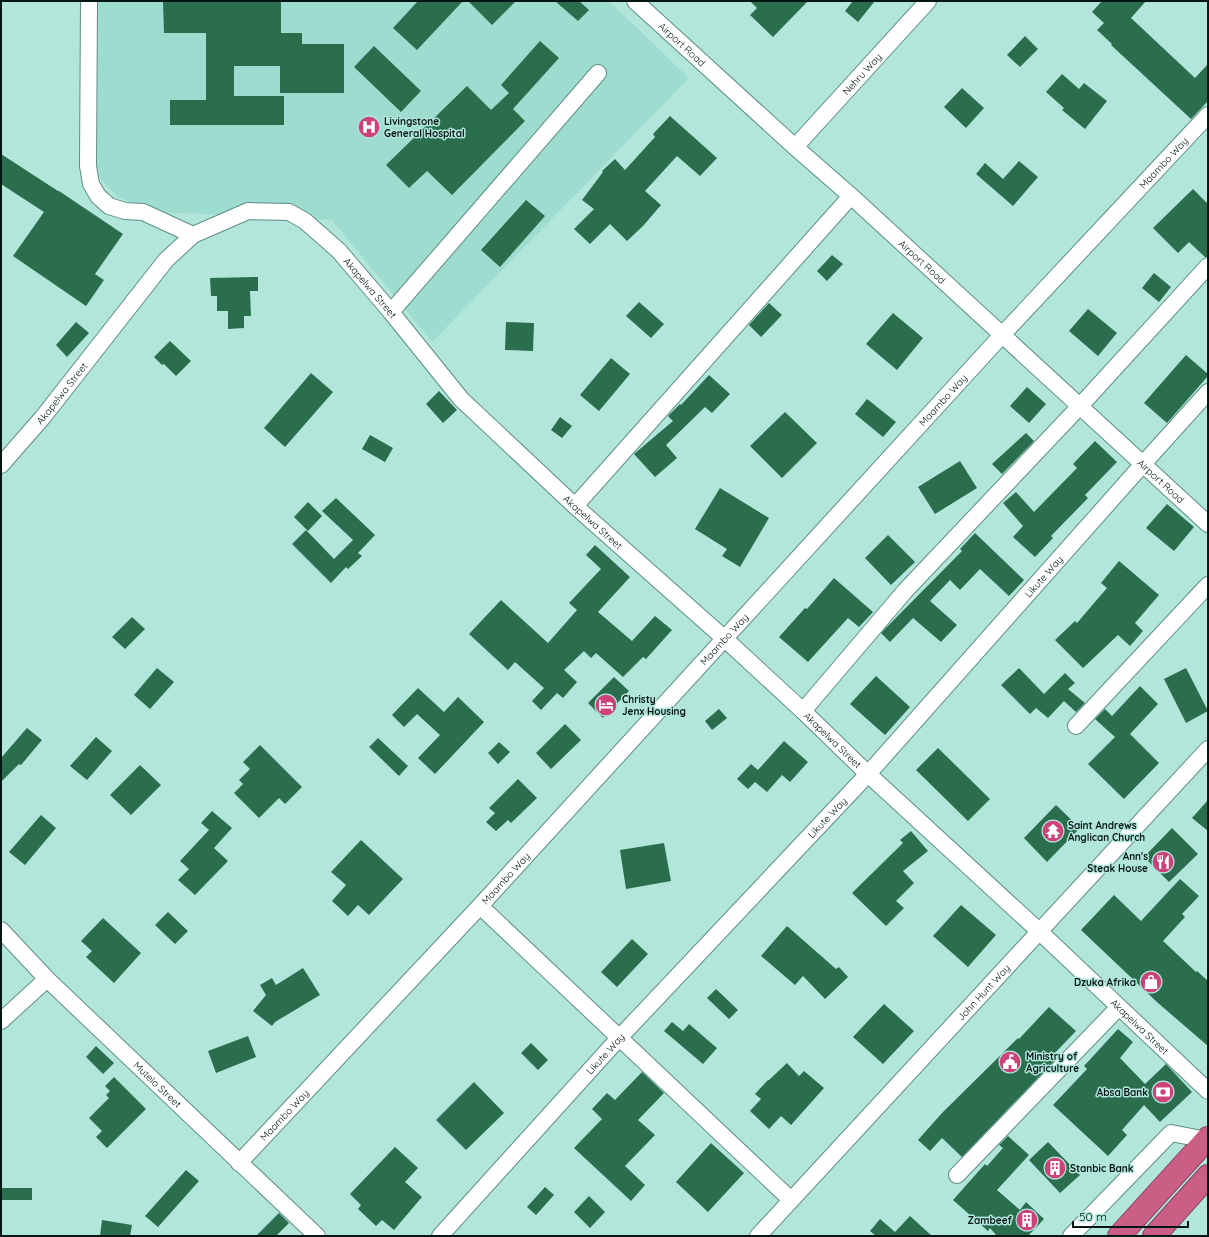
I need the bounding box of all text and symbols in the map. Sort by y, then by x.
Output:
street label: Airport Road [656,20,708,69]
street label: Nehru Way [840,50,884,98]
hospital icon: Livingstone General Hospital [356,114,382,140]
place label: Livingstone General Hospital [384,115,465,140]
street label: Maambo Way [1136,135,1191,192]
street label: Airport Road [896,237,948,287]
street label: Akapelwa Street [341,255,400,321]
street label: Akapelwa Street [34,359,91,427]
street label: Maambo Way [916,372,970,429]
street label: Airport Road [1134,456,1187,506]
street label: Akapelwa Street [560,492,626,553]
street label: Likute Way [1022,553,1066,600]
street label: Maambo Way [697,611,751,668]
hotel icon: Christy Jenx Housing [593,692,619,718]
place label: Christy Jenx Housing [622,693,686,718]
street label: Akapelwa Street [801,709,864,772]
street label: Likute Way [805,795,850,841]
temple icon: Saint Andrews Anglican Church [1040,818,1066,844]
place label: Saint Andrews Anglican Church [1068,819,1145,844]
restaurant icon: Ann's Steak House [1150,849,1176,875]
street label: Maambo Way [479,850,533,907]
place label: Ann's Steak House [1087,850,1148,875]
street label: John Hunt Way [954,962,1013,1023]
shop icon: Dzuka Afrika [1138,969,1164,995]
place label: Dzuka Afrika [1074,976,1136,989]
street label: Akapelwa Street [1108,996,1172,1058]
street label: Likute Way [583,1030,627,1077]
public building icon: Ministry of Agriculture [997,1049,1023,1075]
place label: Ministry of Agriculture [1026,1050,1079,1075]
street label: Mutelo Street [131,1059,184,1111]
bank icon: Absa Bank [1150,1079,1176,1105]
place label: Absa Bank [1097,1086,1148,1099]
street label: Maambo Way [257,1087,312,1144]
building icon: Stanbic Bank [1042,1155,1068,1181]
place label: Stanbic Bank [1070,1162,1134,1175]
scale bar [1073,1203,1188,1229]
building icon: Zambeef [1014,1207,1040,1233]
text: 50 m [1079,1209,1107,1224]
place label: Zambeef [968,1214,1013,1227]

